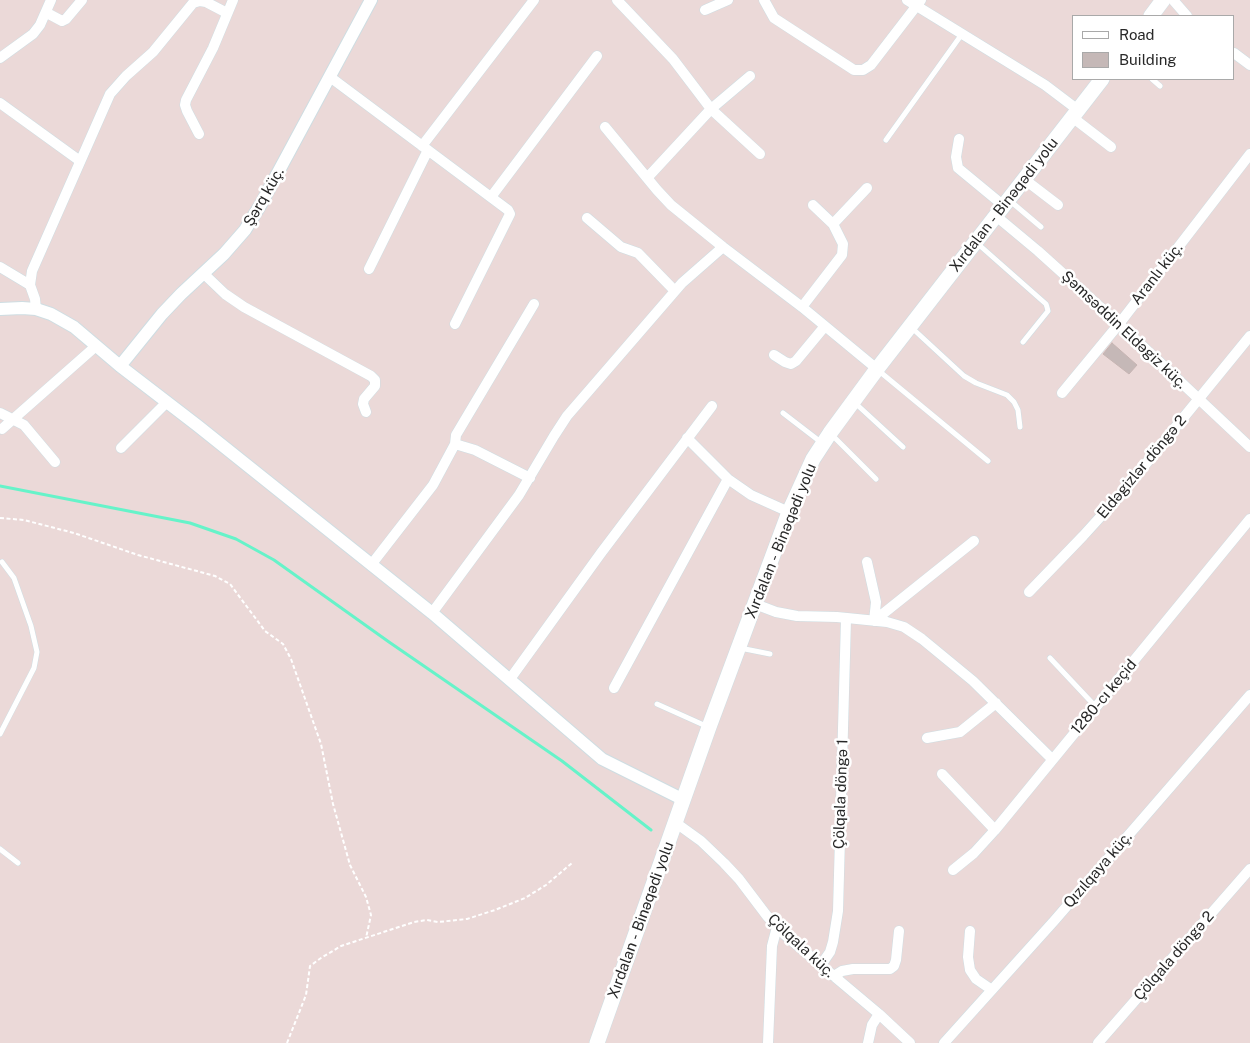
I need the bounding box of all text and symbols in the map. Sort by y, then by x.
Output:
legend [1072,15,1235,80]
text: Road [1119,26,1155,43]
text: Building [1119,51,1177,68]
street label: Xırdalan - Binəqədi yolu [946,134,1062,276]
street label: Şərq küç. [240,164,288,230]
street label: Aranlı küç. [1127,240,1187,308]
street label: Şəmsəddin Eldəgiz küç. [1058,267,1190,393]
street label: Eldəgizlər döngə 2 [1094,412,1190,522]
street label: Xırdalan - Binəqədi yolu [742,461,820,621]
street label: 1280-cı keçid [1067,656,1141,738]
street label: Çölqala döngə 1 [830,739,852,849]
street label: Qızılqaya küç. [1060,828,1136,912]
street label: Xırdalan - Binəqədi yolu [604,839,678,1001]
street label: Çölqala döngə 2 [1130,908,1218,1004]
street label: Çölqala küç. [764,910,838,982]

